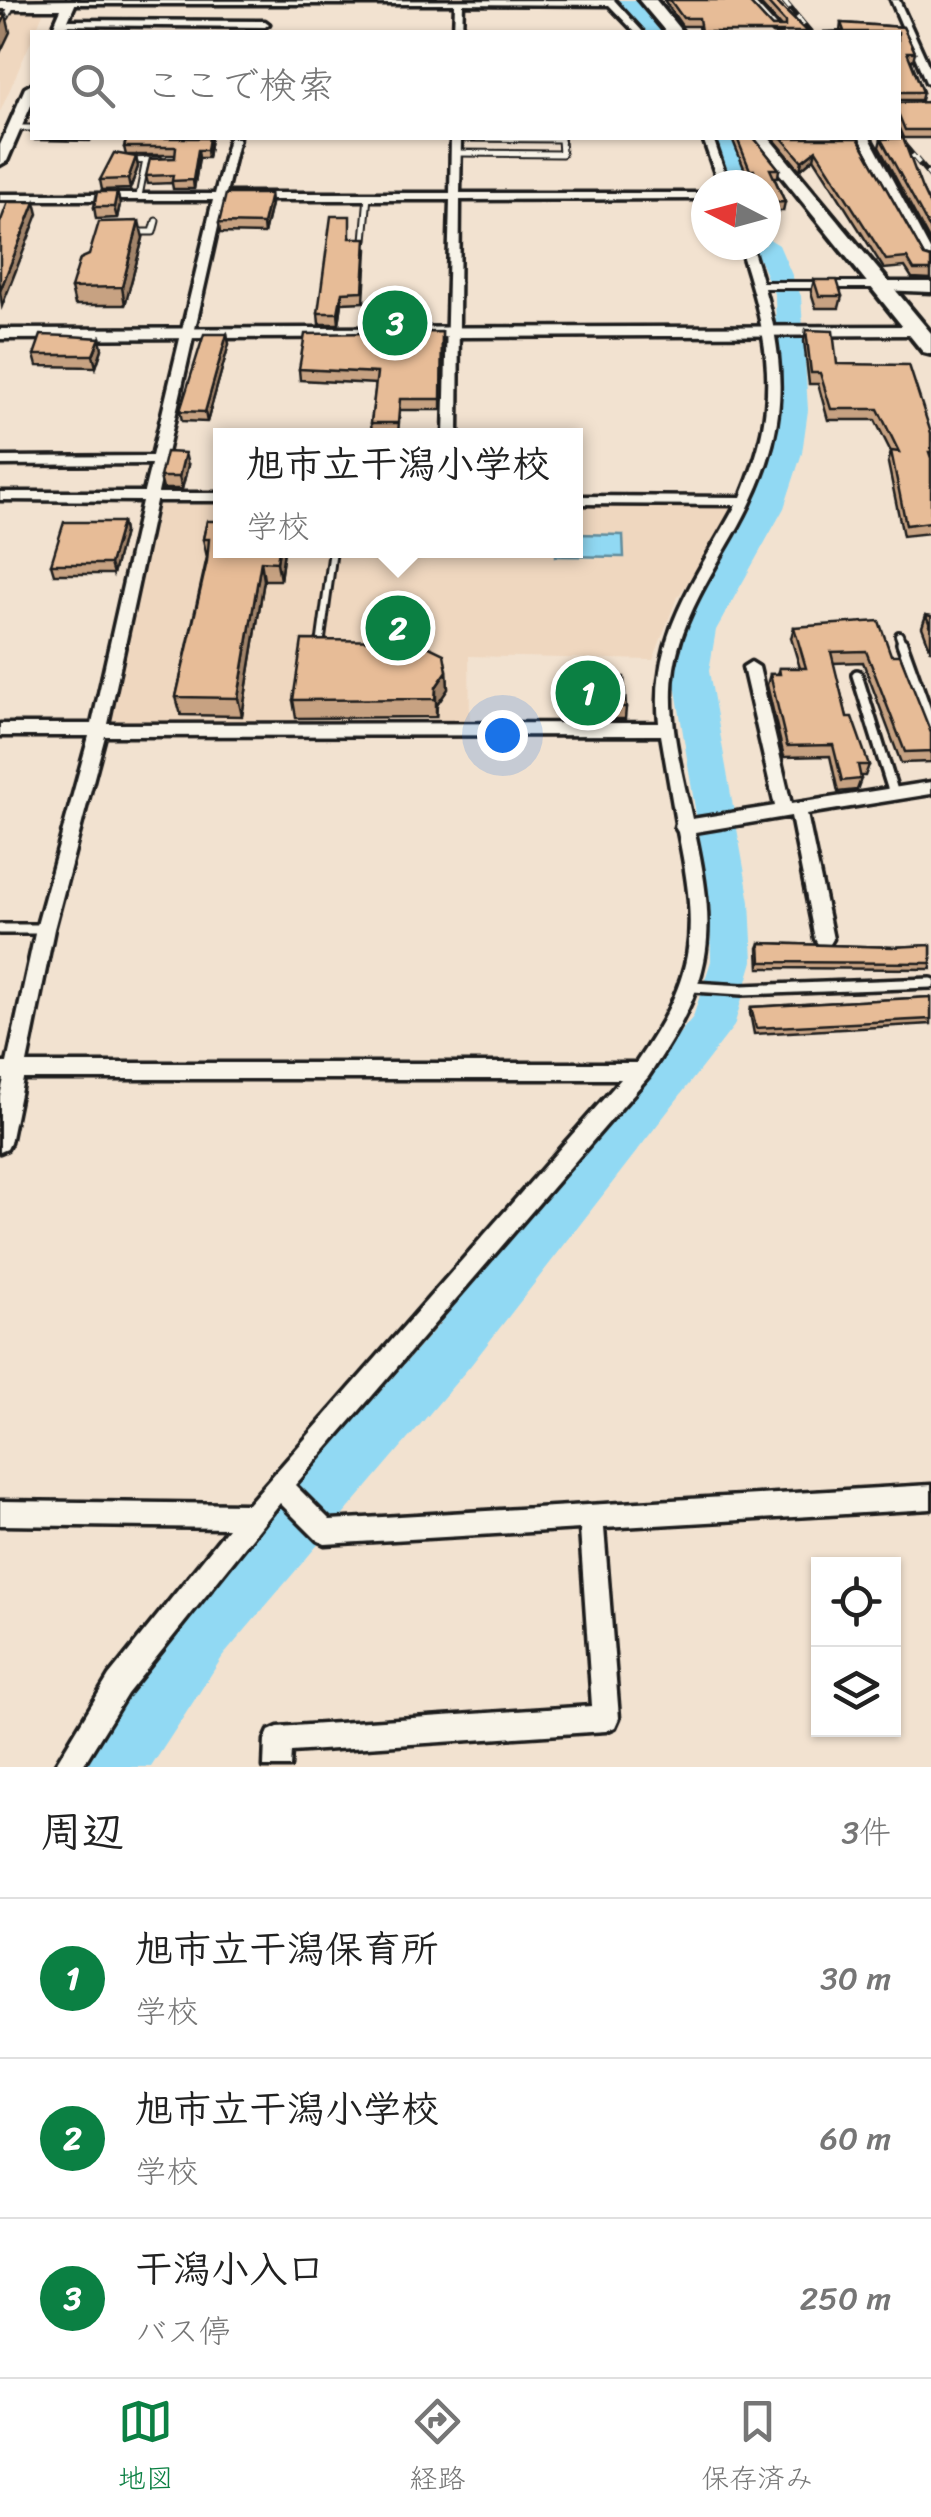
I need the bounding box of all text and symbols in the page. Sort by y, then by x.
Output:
search box [30,30,901,140]
text: ここで検索 [145,52,335,119]
icon: search [65,58,120,113]
north arrow [691,170,781,260]
pin: 3 [362,286,428,360]
popup [213,428,583,558]
text: 旭市立干潟小学校 [246,431,550,498]
text: 学校 [246,498,310,555]
pin: 2 [366,590,430,666]
pin: 1 [556,656,620,730]
your location [477,710,528,761]
map controls [811,1557,901,1737]
button: locate [811,1557,901,1647]
button: layers [811,1647,901,1737]
text: 周辺 [40,1795,124,1869]
text: 3件 [841,1804,891,1861]
text: 旭市立干潟保育所 [135,1916,439,1983]
text: 1 [66,1950,79,2007]
text: 30 m [820,1950,891,2007]
text: 学校 [135,1983,199,2040]
text: 旭市立干潟小学校 [135,2076,439,2143]
text: 2 [63,2110,82,2167]
text: 60 m [820,2110,891,2167]
text: 学校 [135,2143,199,2200]
text: 干潟小入口 [135,2236,325,2303]
text: 3 [64,2270,81,2327]
text: 250 m [800,2270,891,2327]
text: バス停 [135,2303,231,2360]
tab: 地図 [118,2394,174,2503]
tab: 経路 [409,2394,465,2503]
tab: 保存済み [701,2394,813,2503]

